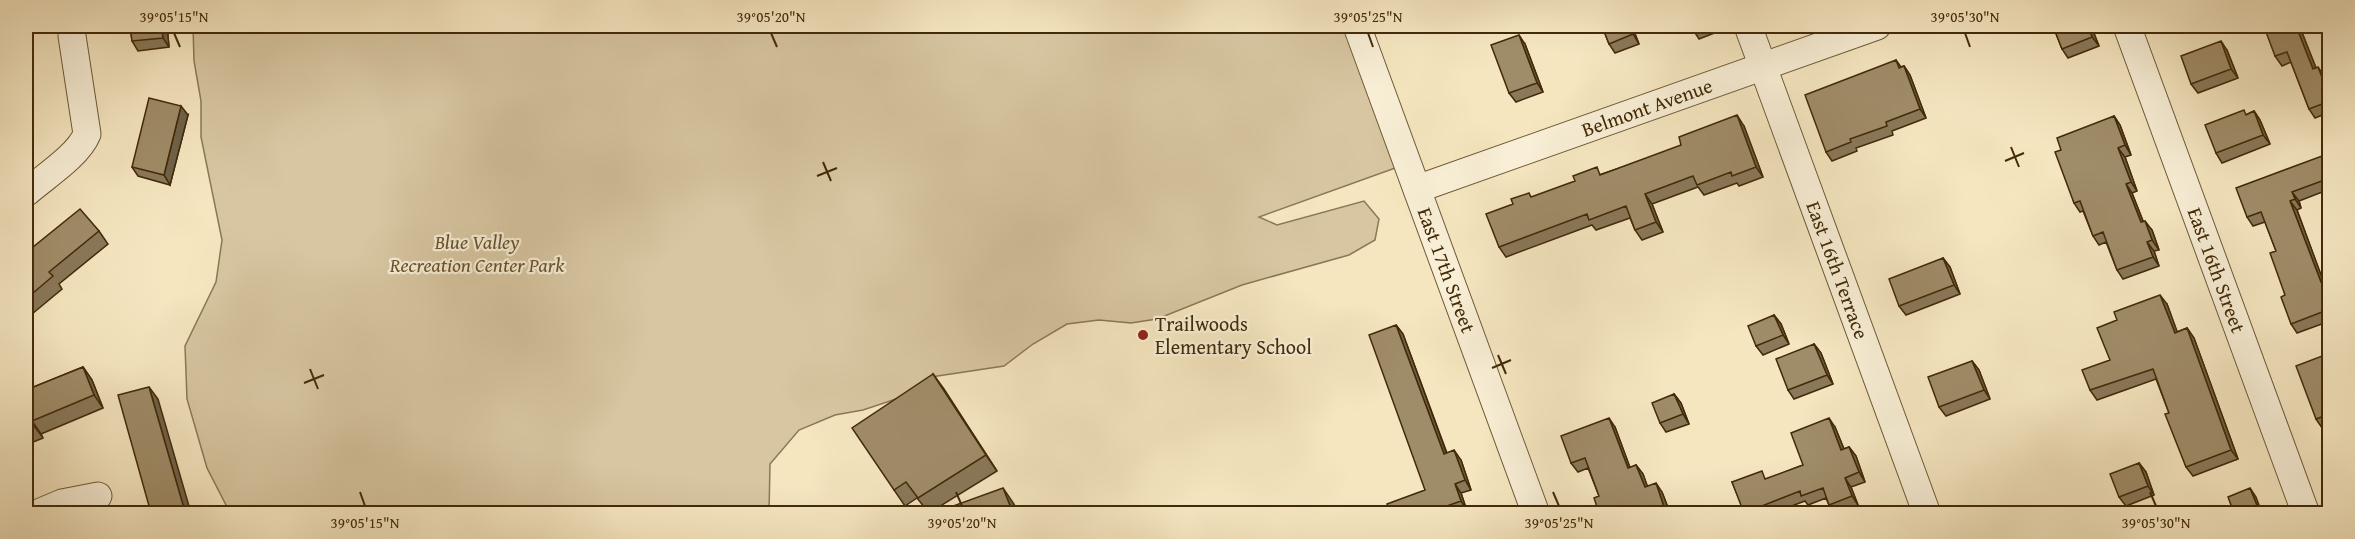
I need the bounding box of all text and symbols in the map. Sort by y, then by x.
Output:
text: 39°05'15"N [140,6,209,27]
text: 39°05'20"N [737,6,806,27]
text: 39°05'25"N [1334,6,1403,27]
text: 39°05'30"N [1931,6,2000,27]
street label: Belmont Avenue [1577,70,1716,144]
street label: East 16th Terrace [1799,197,1877,343]
street label: East 17th Street [1411,203,1483,337]
street label: East 16th Street [2181,203,2253,337]
park label: Blue Valley Recreation Center Park [389,227,565,279]
place label: Trailwoods Elementary School [1155,309,1312,361]
marker: Trailwoods Elementary School [1136,328,1150,342]
text: 39°05'15"N [331,512,400,533]
text: 39°05'20"N [928,512,997,533]
text: 39°05'25"N [1525,512,1594,533]
text: 39°05'30"N [2122,512,2191,533]

